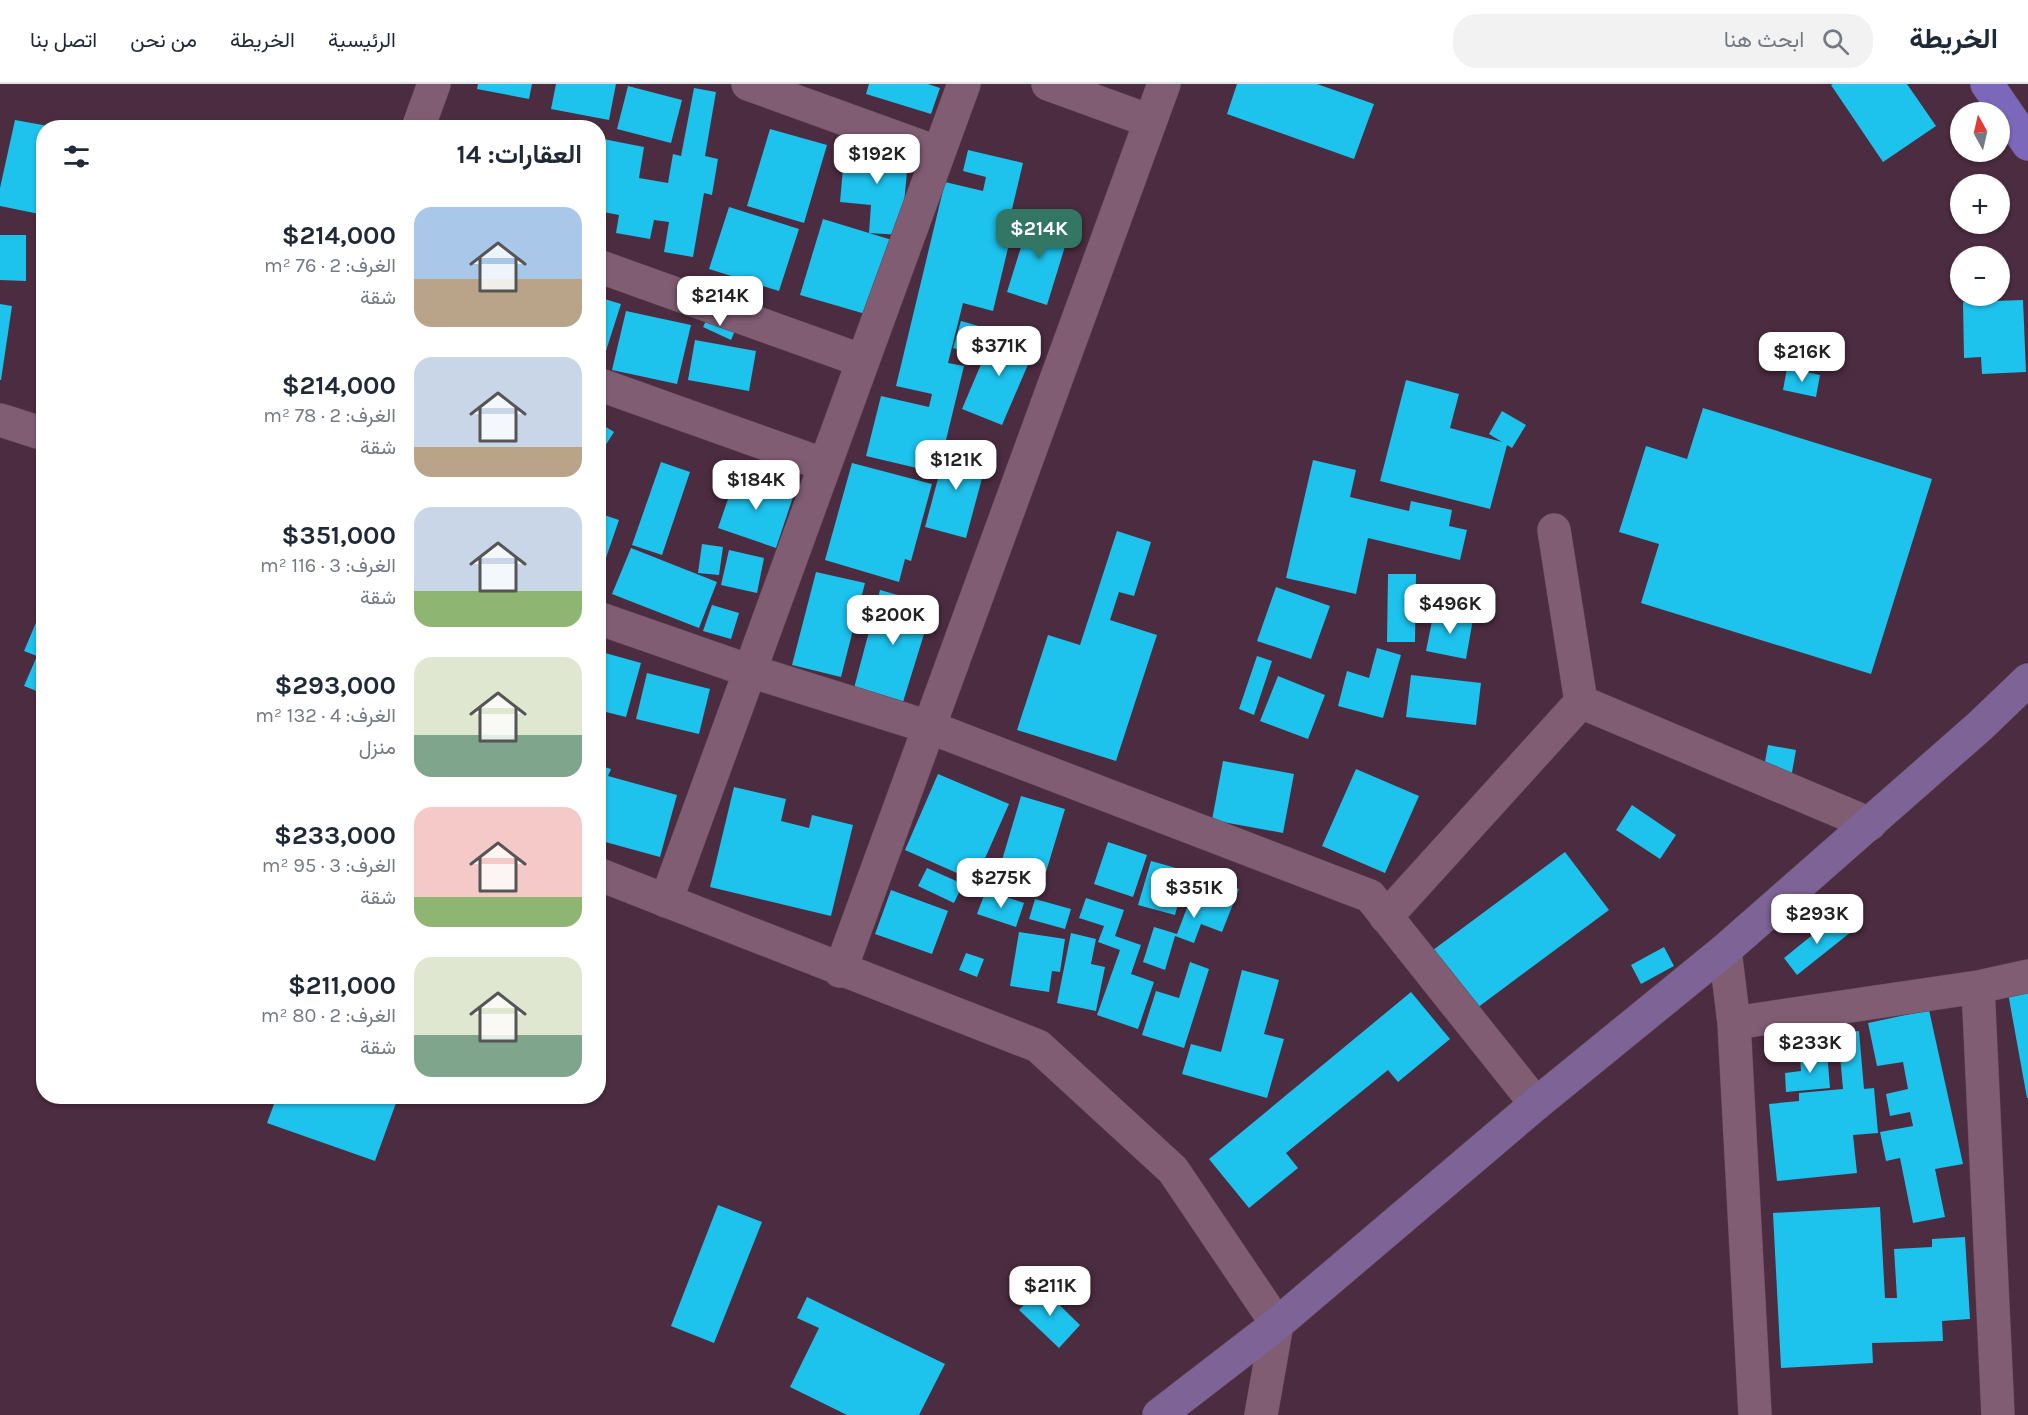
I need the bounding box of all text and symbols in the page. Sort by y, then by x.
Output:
search box [1453,14,1873,68]
text: الخريطة [1909,22,1998,55]
icon: search [1819,25,1852,58]
text: ابحث هنا [1724,27,1804,53]
text: اتصل بنا [30,28,97,52]
text: من نحن [130,28,197,52]
text: الخريطة [230,28,295,52]
text: الرئيسية [328,28,396,52]
north arrow [1950,102,2010,162]
map controls [1950,102,2010,306]
pin: $192K [835,134,919,185]
text: العقارات: 14 [457,139,582,170]
icon: filters [60,140,93,173]
text: $192K [848,142,906,165]
button: + [1950,174,2010,234]
pin: $214K [997,209,1081,260]
text: $214K [1010,217,1068,240]
text: $214,000 [282,220,396,251]
icon: home [462,231,534,303]
button: − [1950,246,2010,306]
text: الغرف: 2 · 76 m² [264,254,396,277]
pin: $214K [678,276,762,327]
text: $214K [691,284,749,307]
text: شقة [360,286,396,309]
pin: $371K [957,326,1041,377]
pin: $216K [1760,332,1844,383]
text: $371K [971,334,1027,357]
text: $216K [1773,340,1831,363]
text: $214,000 [282,370,396,401]
icon: home [462,381,534,453]
text: الغرف: 2 · 78 m² [263,404,396,427]
text: شقة [360,436,396,459]
pin: $121K [914,440,998,491]
text: $121K [929,448,983,471]
pin: $184K [714,460,798,511]
text: $184K [727,468,785,491]
text: $351,000 [282,520,396,551]
icon: home [462,531,534,603]
text: الغرف: 3 · 116 m² [260,554,396,577]
pin: $496K [1408,584,1492,635]
text: شقة [360,586,396,609]
text: $496K [1418,592,1482,615]
pin: $200K [851,595,935,646]
text: $200K [861,603,925,626]
text: $293,000 [274,670,396,701]
icon: home [462,681,534,753]
text: الغرف: 4 · 132 m² [255,704,396,727]
text: منزل [359,736,396,759]
text: $233,000 [274,820,396,851]
icon: home [462,831,534,903]
text: الغرف: 3 · 95 m² [262,854,396,877]
pin: $275K [959,858,1043,909]
text: $275K [971,866,1031,889]
pin: $351K [1152,868,1236,919]
text: $351K [1165,876,1223,899]
text: شقة [360,886,396,909]
pin: $293K [1775,894,1859,945]
text: $293K [1785,902,1849,925]
text: $211,000 [288,970,396,1001]
icon: home [462,981,534,1053]
text: الغرف: 2 · 80 m² [261,1004,396,1027]
pin: $233K [1768,1023,1852,1074]
text: $233K [1778,1031,1842,1054]
text: شقة [360,1036,396,1059]
pin: $211K [1008,1266,1092,1317]
text: $211K [1023,1274,1077,1297]

